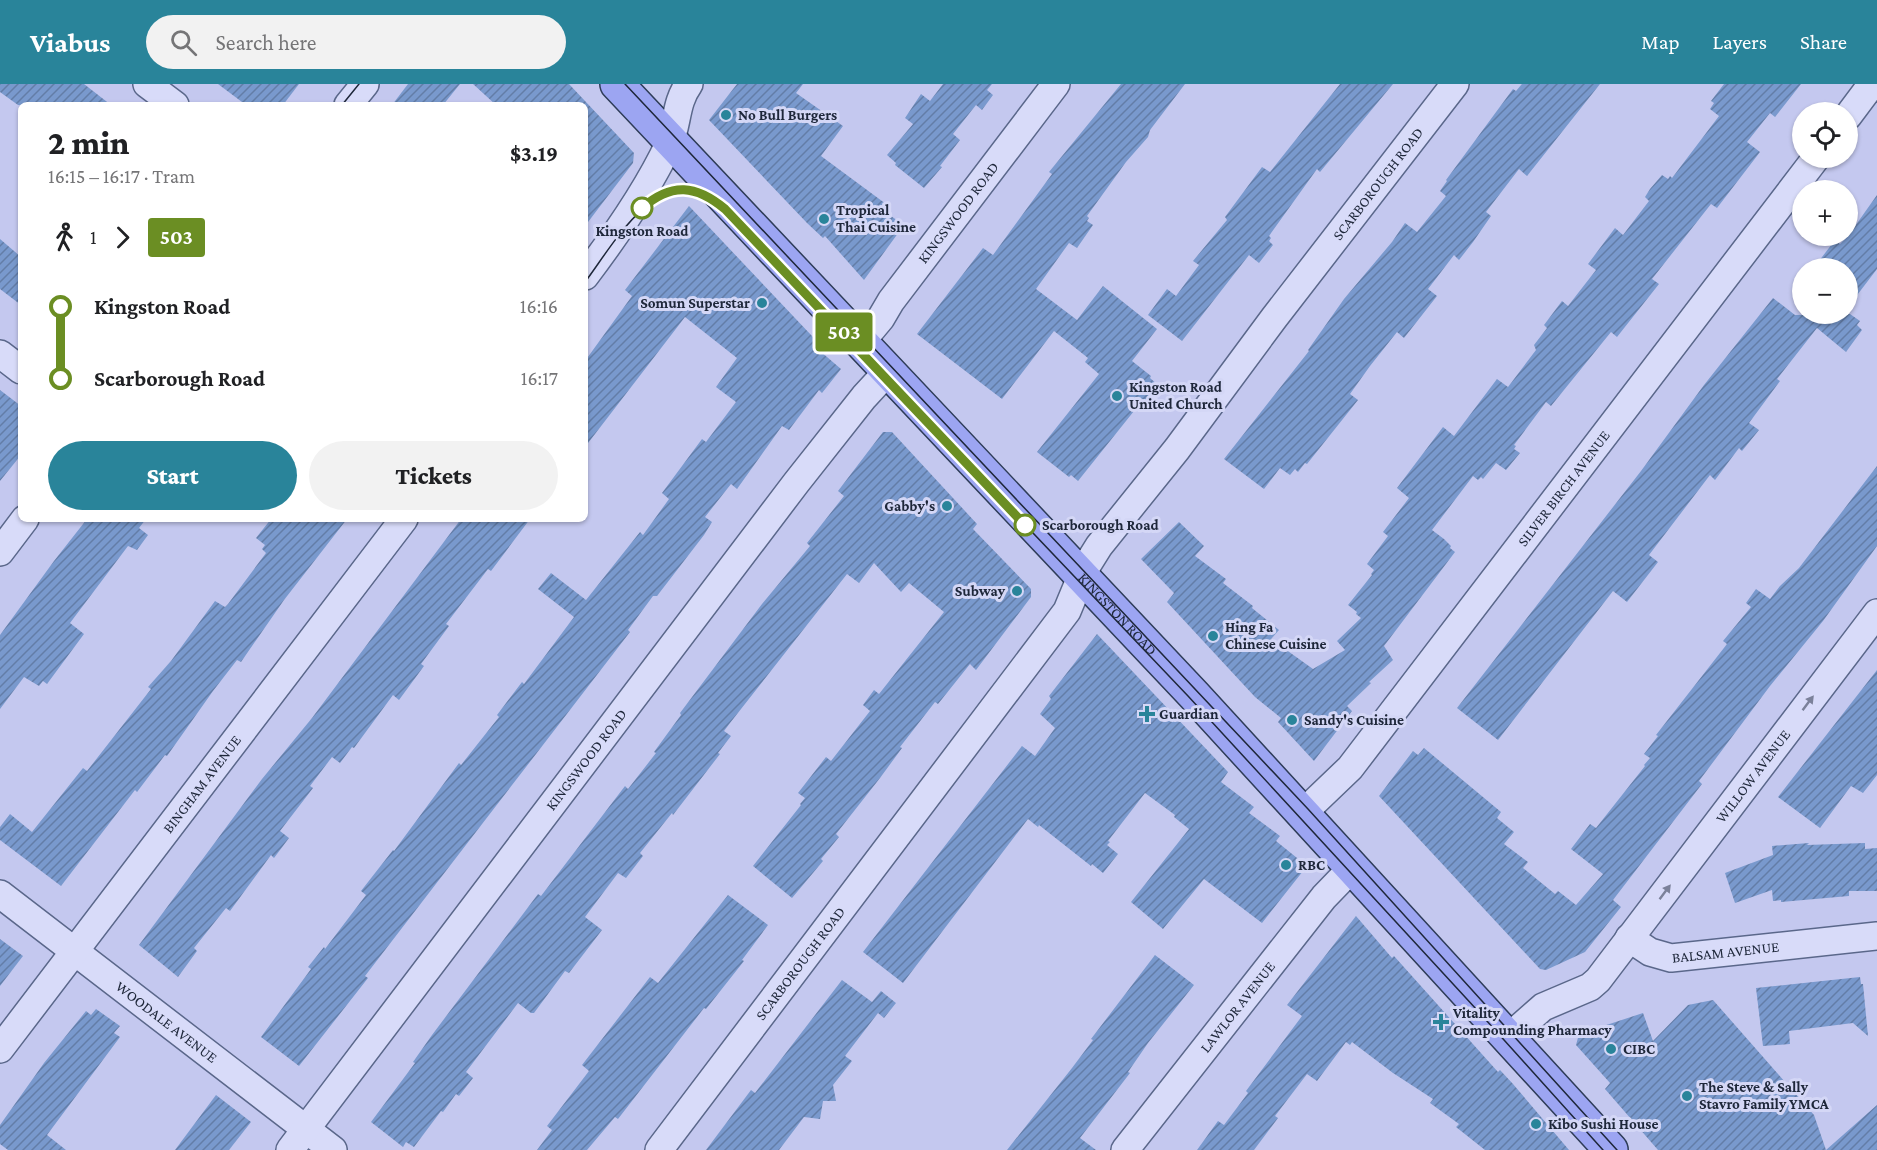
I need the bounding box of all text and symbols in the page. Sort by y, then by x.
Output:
search box [146,15,566,69]
icon: search [167,26,200,59]
text: Viabus [30,27,110,58]
text: Search here [215,30,316,55]
text: Map [1641,30,1680,54]
text: Layers [1713,30,1767,54]
text: Share [1800,30,1847,54]
map controls [1792,102,1858,324]
button: locate [1792,102,1858,168]
place label: No Bull Burgers [738,107,837,123]
marker: No Bull Burgers [719,108,733,122]
text: 2 min [48,124,130,161]
street label: SCARBOROUGH ROAD [1329,124,1426,243]
text: $3.19 [510,141,558,166]
street label: KINGSWOOD ROAD [915,159,1002,266]
text: 16:15 – 16:17 · Tram [48,165,195,187]
button: + [1792,180,1858,246]
marker: Kingston Road [631,197,653,219]
place label: Tropical Thai Cuisine [836,202,916,235]
marker: Tropical Thai Cuisine [817,212,831,226]
icon: walk [48,221,81,254]
icon: forward [106,221,139,254]
place label: Kingston Road [596,223,689,239]
text: 503 [160,225,193,249]
text: 1 [90,226,97,248]
button: − [1792,258,1858,324]
text: Kingston Road [94,294,230,319]
text: 16:16 [520,295,558,317]
place label: Somun Superstar [640,295,750,311]
marker: Somun Superstar [755,296,769,310]
line badge: 503 [810,312,878,352]
text: 503 [827,320,861,344]
text: Scarborough Road [94,366,265,391]
text: 16:17 [521,367,558,389]
place label: Kingston Road United Church [1129,379,1223,412]
marker: Kingston Road United Church [1110,389,1124,403]
street label: SILVER BIRCH AVENUE [1514,427,1613,549]
button: Start [48,441,297,510]
button: Tickets [309,441,558,510]
place label: Gabby's [884,498,935,514]
marker: Gabby's [940,499,954,513]
marker: Scarborough Road [1014,514,1036,536]
place label: Scarborough Road [1042,517,1159,533]
street label: KINGSTON ROAD [1075,570,1160,658]
place label: Subway [955,583,1006,599]
marker: Subway [1010,584,1024,598]
place label: Hing Fa Chinese Cuisine [1225,619,1327,652]
marker: Hing Fa Chinese Cuisine [1206,629,1220,643]
one-way arrow [1802,696,1814,711]
street label: KINGSWOOD ROAD [543,706,630,813]
place label: Guardian [1159,706,1219,722]
marker: Guardian [1140,707,1154,721]
place label: Sandy's Cuisine [1304,712,1404,728]
marker: Sandy's Cuisine [1285,713,1299,727]
street label: WILLOW AVENUE [1712,727,1793,826]
street label: BINGHAM AVENUE [160,732,244,836]
place label: RBC [1298,857,1325,873]
marker: RBC [1279,858,1293,872]
one-way arrow [1658,884,1670,899]
street label: SCARBOROUGH ROAD [752,904,848,1023]
street label: BALSAM AVENUE [1671,938,1780,966]
street label: LAWLOR AVENUE [1197,958,1278,1055]
street label: WOODALE AVENUE [113,978,220,1066]
place label: Vitality Compounding Pharmacy [1452,1005,1612,1038]
marker: Vitality Compounding Pharmacy [1434,1015,1448,1029]
place label: CIBC [1623,1041,1655,1057]
marker: CIBC [1604,1042,1618,1056]
place label: The Steve & Sally Stavro Family YMCA [1699,1079,1830,1112]
marker: The Steve & Sally Stavro Family YMCA [1680,1089,1694,1103]
place label: Kibo Sushi House [1548,1116,1658,1132]
marker: Kibo Sushi House [1529,1117,1543,1131]

